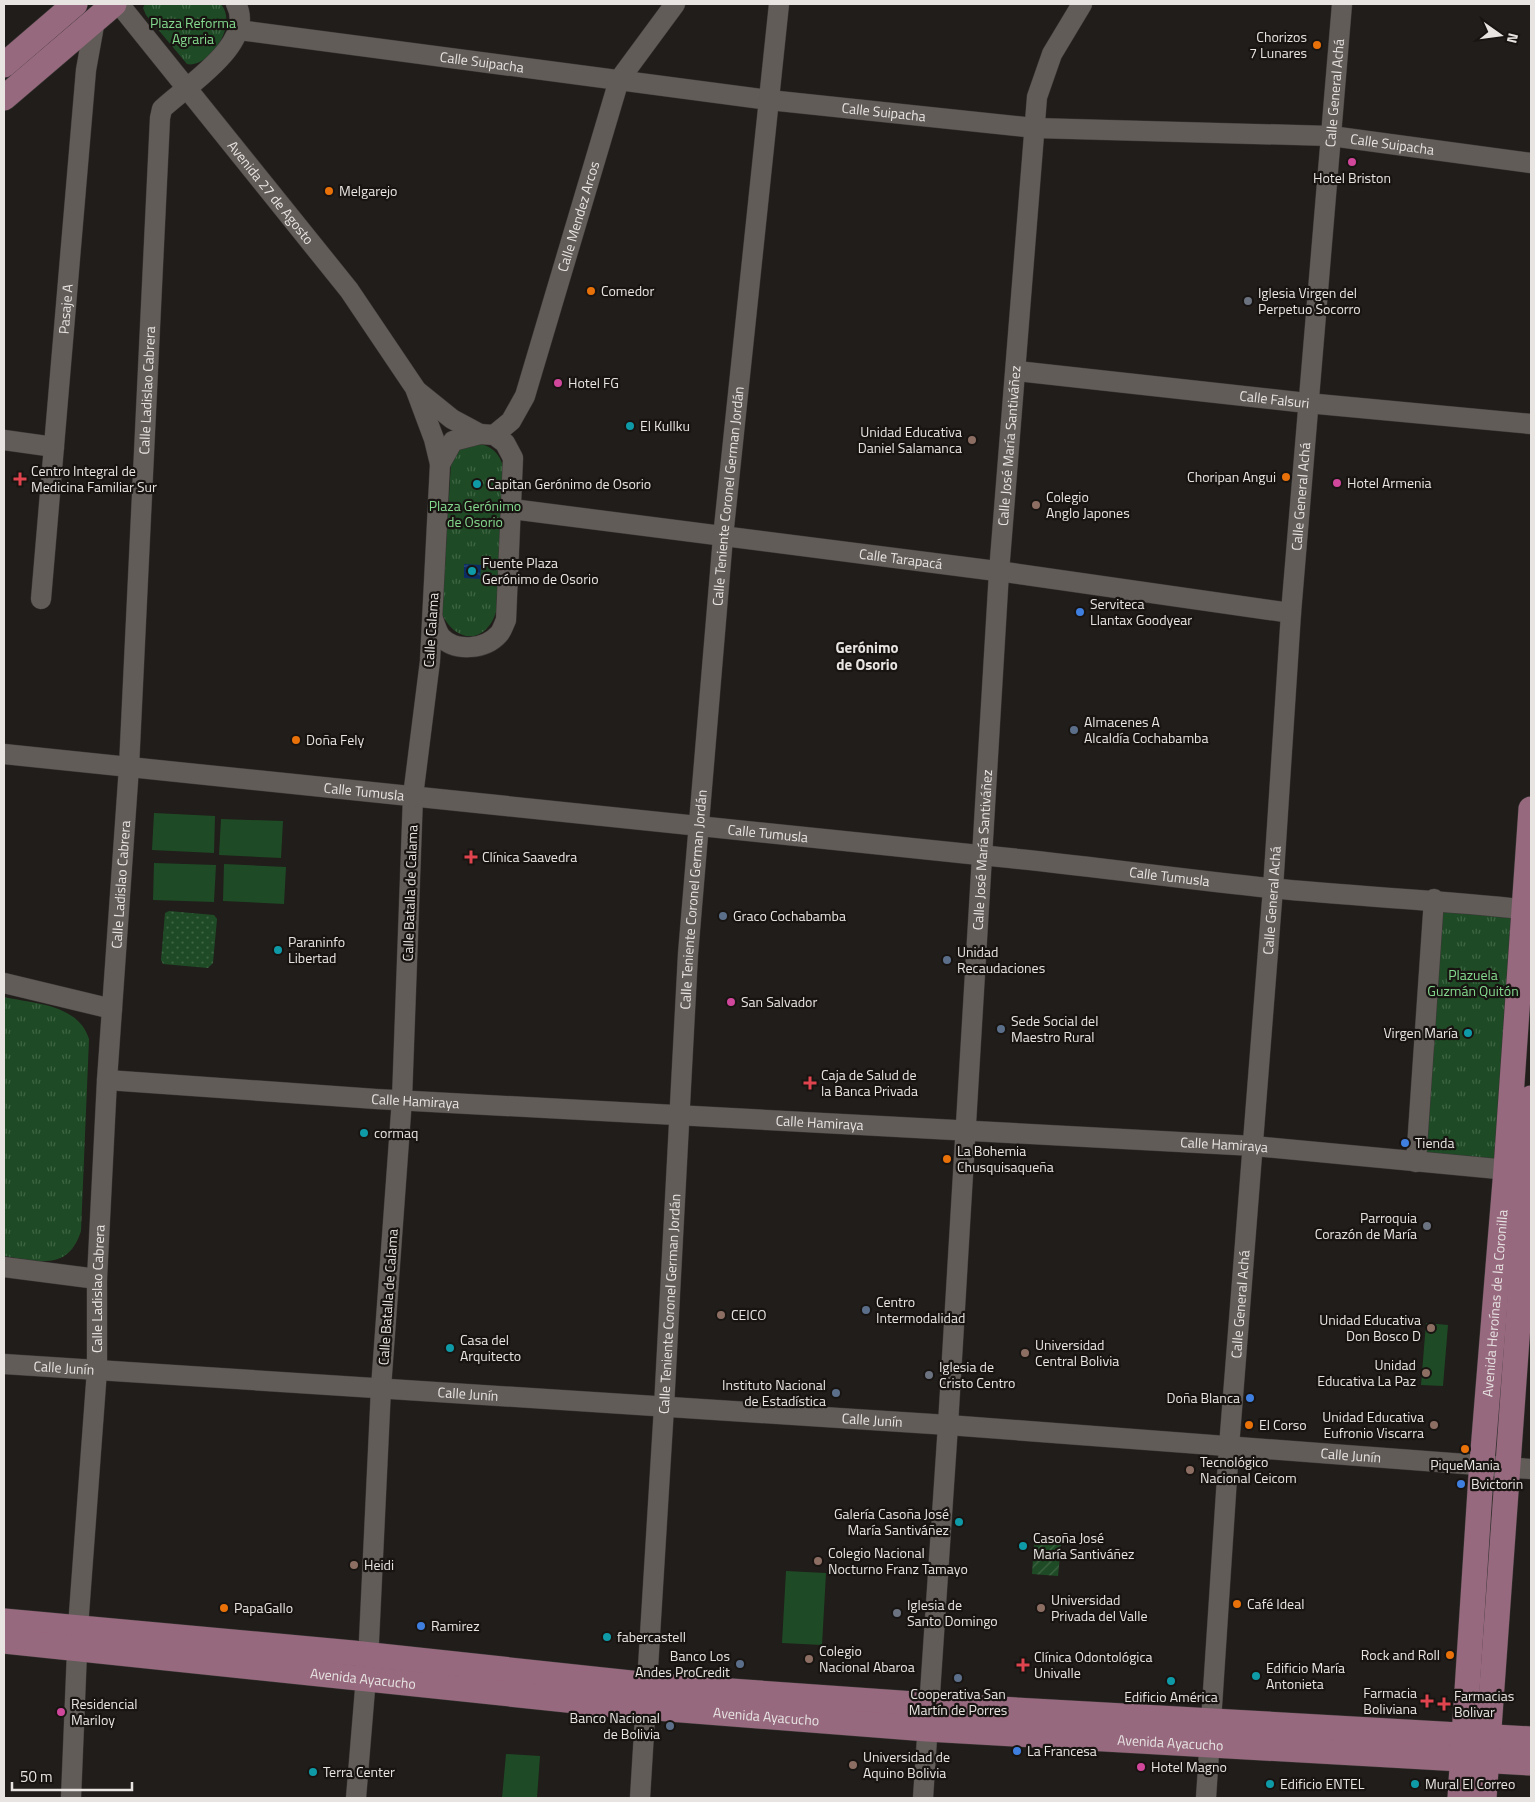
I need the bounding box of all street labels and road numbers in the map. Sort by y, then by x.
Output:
street label: Calle General Achá [1319,38,1349,148]
street label: Calle Suipacha [439,46,525,78]
street label: Calle Suipacha [841,97,927,126]
street label: Calle Suipacha [1349,128,1436,160]
street label: Avenida 27 de Agosto [223,136,319,249]
street label: Calle Mendez Arcos [552,158,604,274]
street label: Pasaje A [53,282,78,335]
street label: Calle Ladislao Cabrera [133,326,160,455]
street label: Calle José María Santiváñez [992,365,1025,527]
street label: Calle Teniente Coronel German Jordán [706,385,749,607]
street label: Calle Falsuri [1238,385,1310,413]
street label: Calle General Achá [1285,441,1315,551]
street label: Calle Tarapacá [858,543,944,574]
street label: Calle Calama [417,592,444,668]
street label: Calle José María Santiváñez [967,769,997,931]
street label: Calle Tumusla [323,776,405,806]
street label: Calle Teniente Coronel German Jordán [674,789,712,1010]
street label: Calle Tumusla [727,818,809,848]
street label: Calle Ladislao Cabrera [105,820,135,949]
street label: Calle Batalla de Calama [397,824,422,962]
street label: Calle General Achá [1257,845,1286,955]
street label: Calle Tumusla [1128,861,1211,891]
street label: Calle Hamiraya [371,1088,460,1113]
street label: Calle Hamiraya [775,1109,864,1135]
street label: Calle Hamiraya [1180,1131,1269,1157]
street label: Calle Teniente Coronel German Jordán [653,1193,685,1415]
street label: Avenida Heroínas de la Coronilla [1476,1209,1513,1398]
street label: Calle Ladislao Cabrera [86,1224,110,1353]
street label: Calle Batalla de Calama [372,1228,403,1366]
street label: Calle General Achá [1225,1249,1254,1359]
street label: Calle Junín [33,1355,95,1380]
street label: Calle Junín [437,1381,499,1406]
street label: Calle Junín [841,1407,903,1432]
street label: Calle Junín [1320,1442,1382,1468]
street label: Avenida Ayacucho [309,1662,417,1694]
street label: Avenida Ayacucho [712,1701,820,1731]
street label: Avenida Ayacucho [1117,1729,1224,1756]

